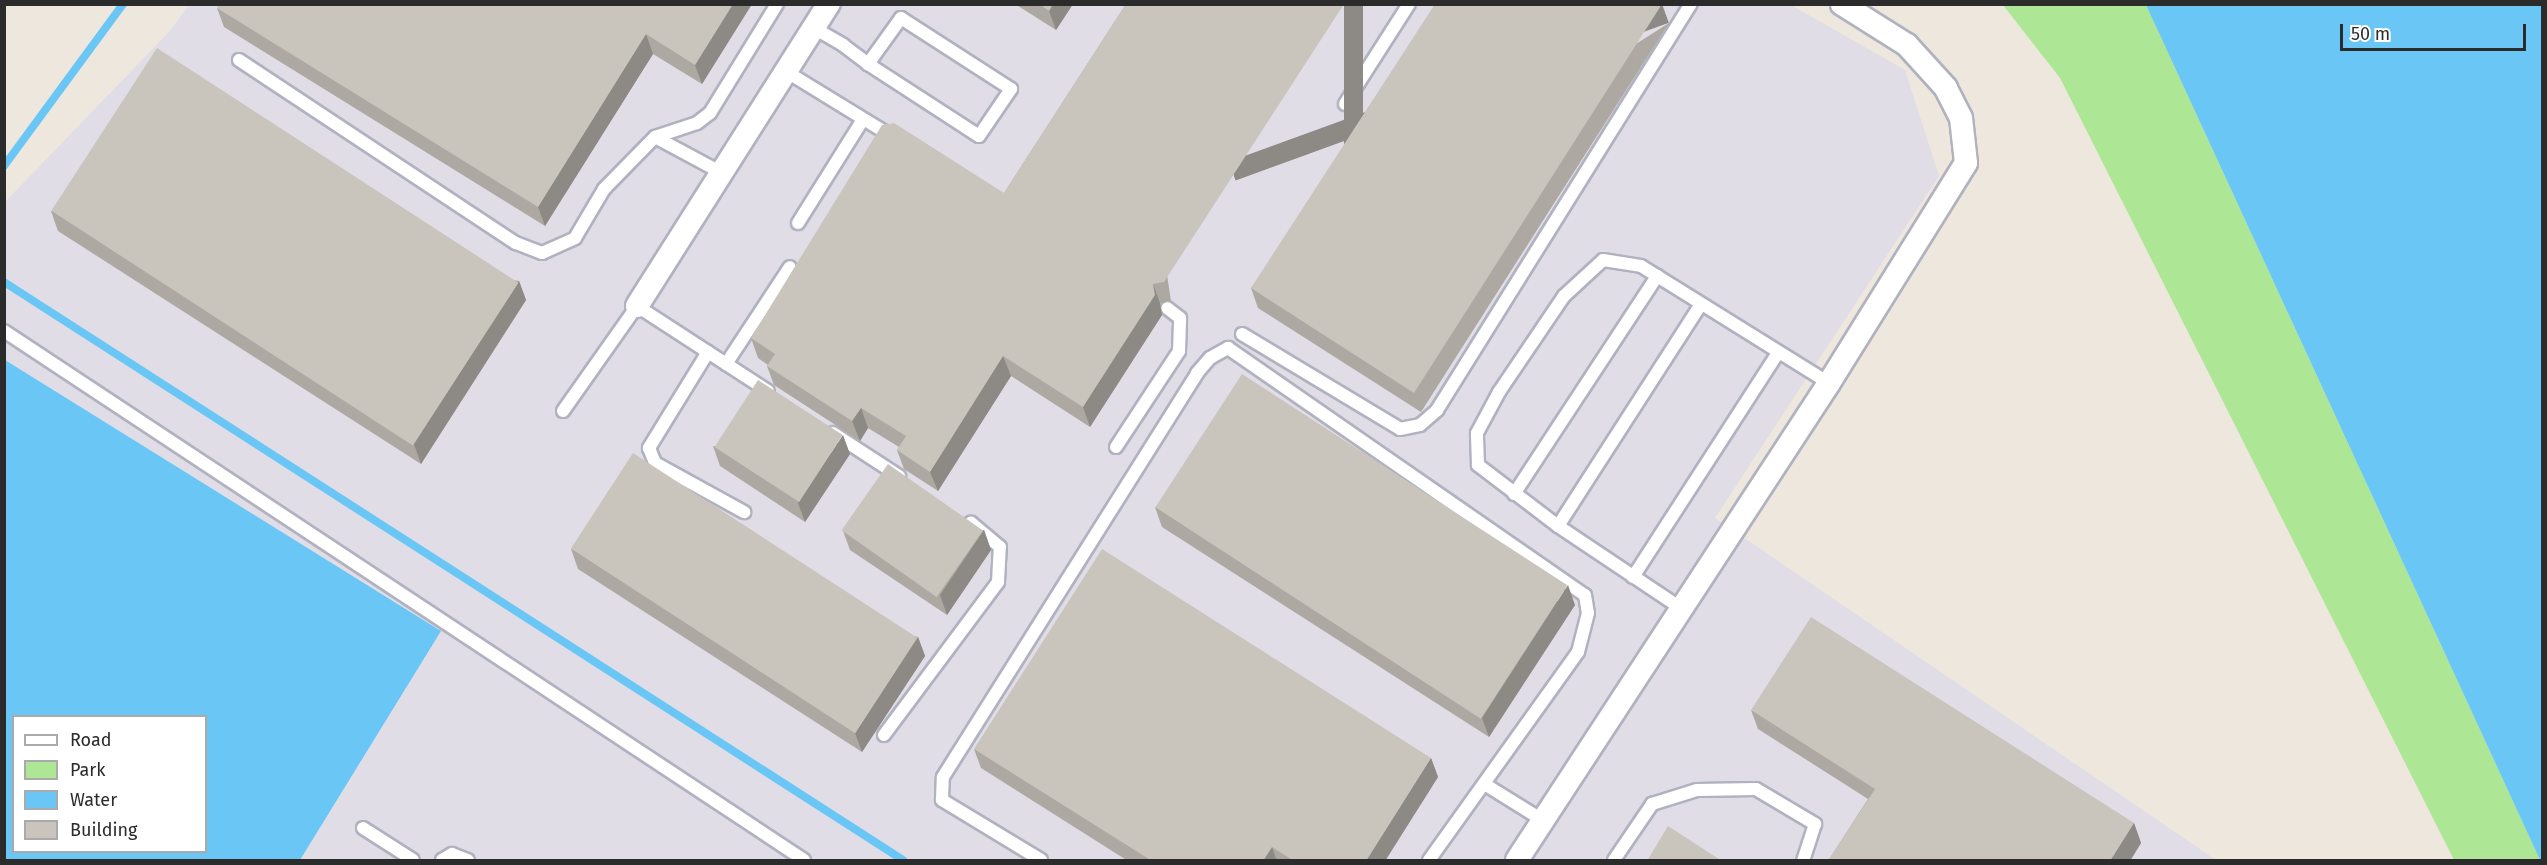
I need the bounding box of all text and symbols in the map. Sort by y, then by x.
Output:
scale bar [2343,12,2529,50]
text: 50 m [2351,23,2390,45]
legend [12,715,207,853]
text: Road [70,729,112,751]
text: Park [70,759,105,781]
text: Water [70,789,117,811]
text: Building [70,819,137,841]

